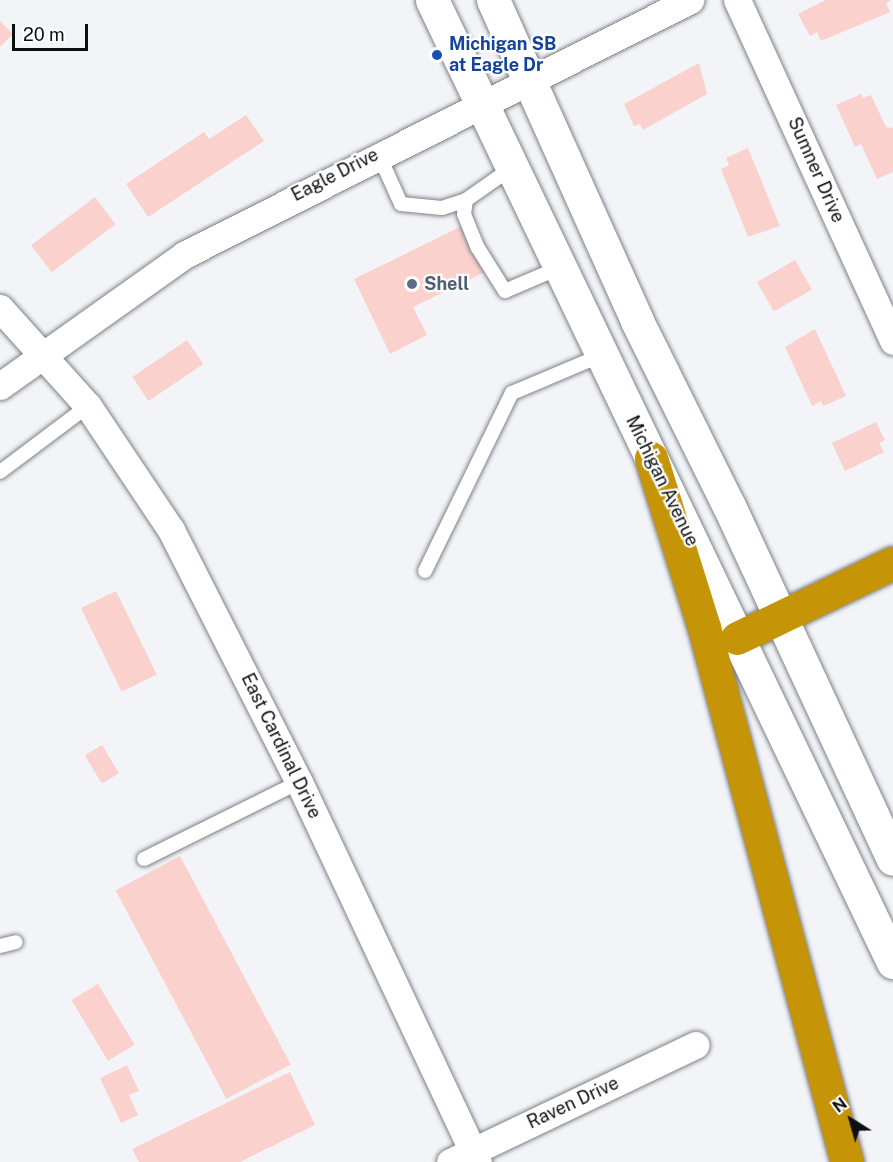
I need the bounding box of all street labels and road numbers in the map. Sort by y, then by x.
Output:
street label: Sumner Drive [783,114,849,226]
street label: Eagle Drive [288,144,382,206]
street label: Michigan Avenue [621,412,703,550]
street label: East Cardinal Drive [236,670,326,822]
street label: Raven Drive [524,1072,622,1134]

